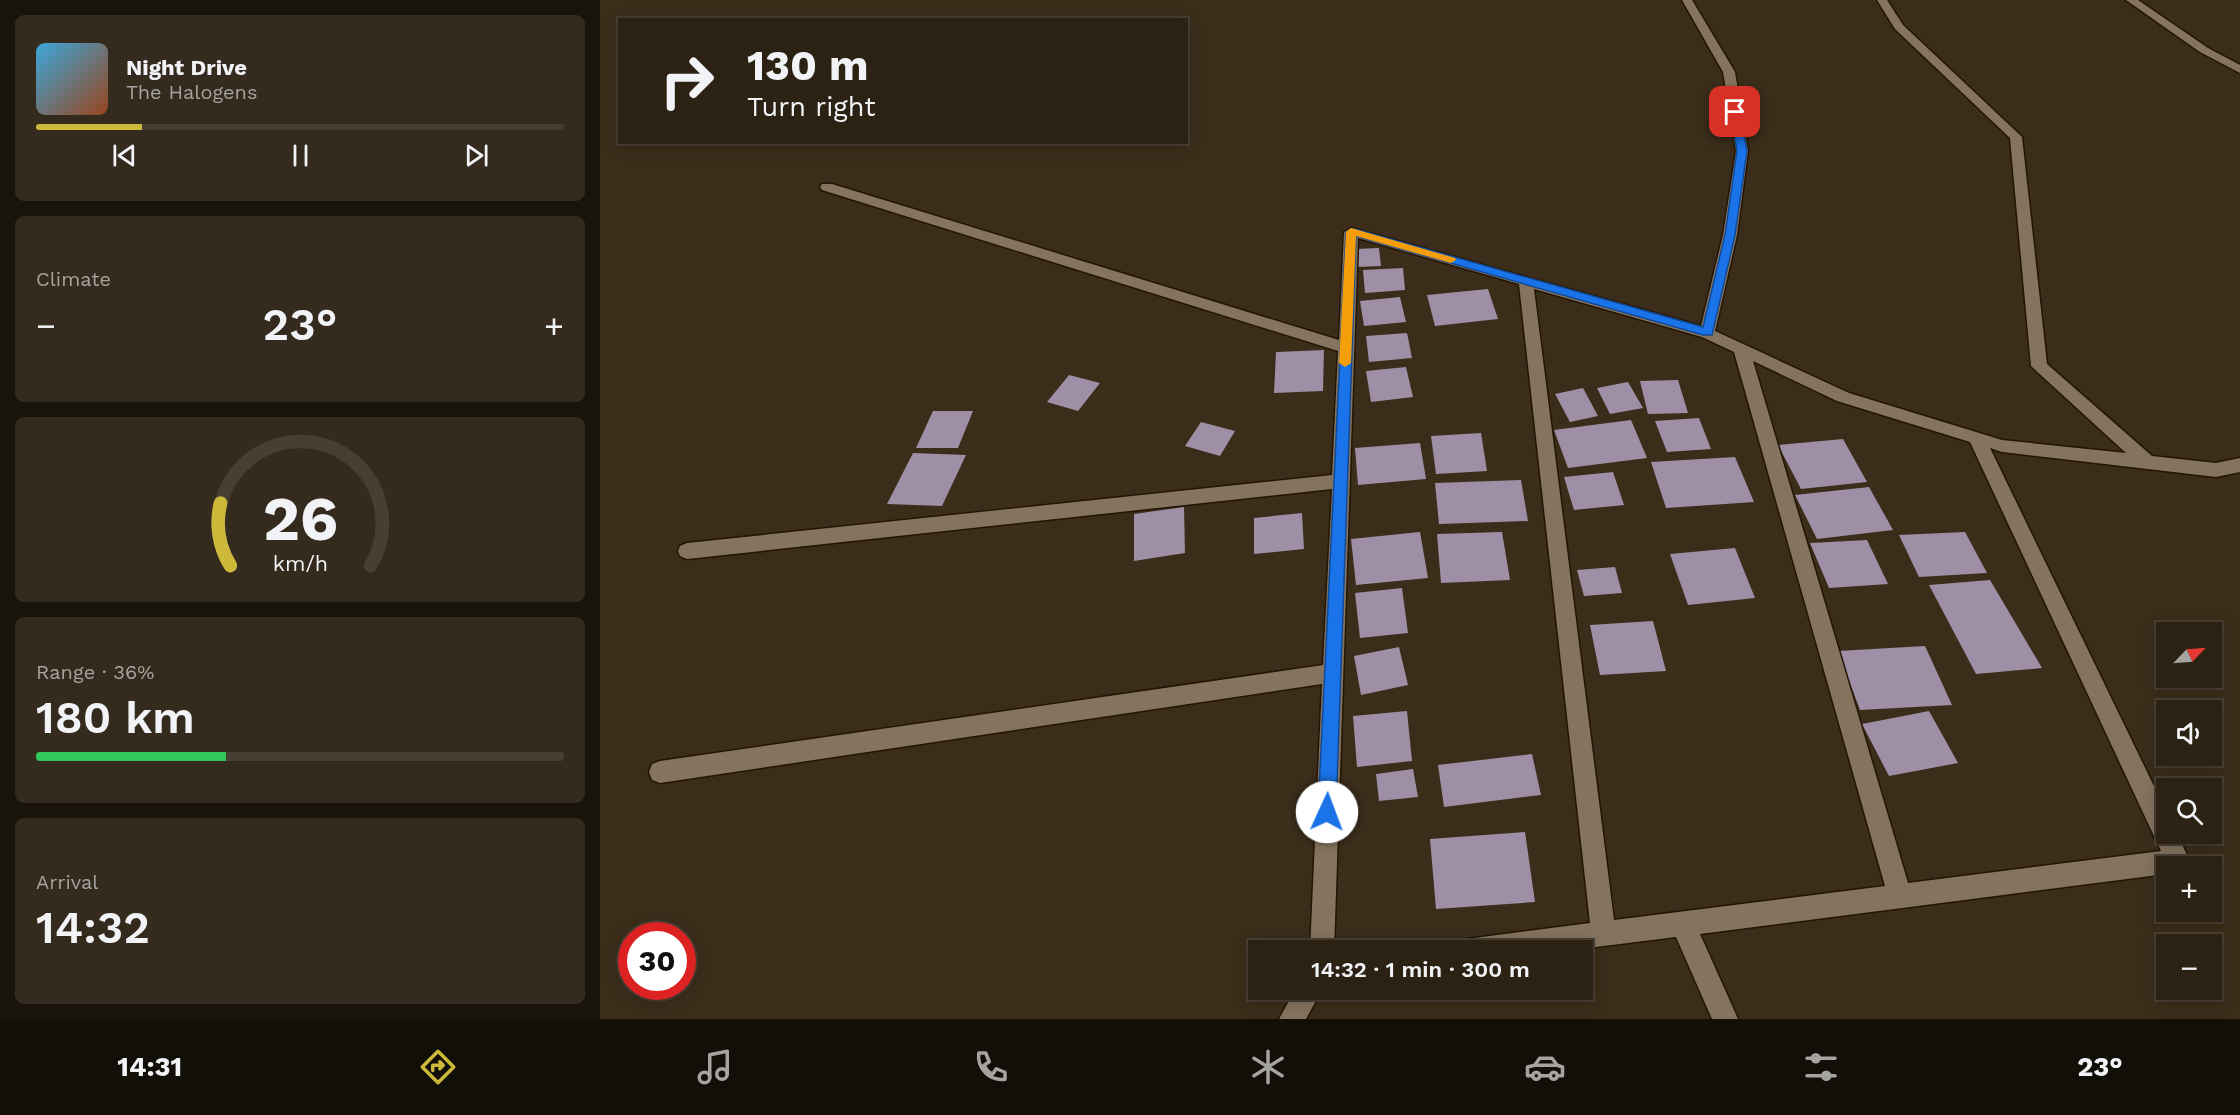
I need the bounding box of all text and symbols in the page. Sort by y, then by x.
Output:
text: 130 m [747,41,869,90]
icon: right [648,42,726,120]
text: Night Drive [126,55,247,80]
text: The Halogens [126,80,258,104]
pin [1709,86,1760,137]
text: Turn right [747,91,876,123]
icon: arrive [1718,95,1751,128]
icon: previous [108,139,141,172]
icon: pause [284,139,317,172]
icon: next [460,139,493,172]
text: Climate [36,267,111,291]
text: 23° [263,298,337,351]
text: − [36,306,56,345]
text: + [544,306,564,345]
text: 26 [262,483,338,556]
text: km/h [272,552,328,577]
north arrow [2156,622,2222,688]
map controls [2156,622,2222,1000]
text: Range · 36% [36,660,154,684]
text: 180 km [36,691,195,744]
button: sound [2156,700,2222,766]
button: search [2156,778,2222,844]
position arrow [1295,780,1359,844]
button: + [2156,856,2222,922]
text: Arrival [36,870,98,894]
text: 14:32 [36,901,150,954]
speed limit sign: 30 [618,922,696,1000]
button: − [2156,934,2222,1000]
text: 14:32 · 1 min · 300 m [1311,957,1530,982]
icon: directions [417,1046,459,1088]
icon: music [694,1046,736,1088]
icon: phone [970,1046,1012,1088]
icon: climate [1247,1046,1289,1088]
icon: car [1524,1046,1566,1088]
icon: filters [1800,1046,1842,1088]
text: 14:31 [117,1051,182,1083]
text: 23° [2077,1051,2123,1083]

